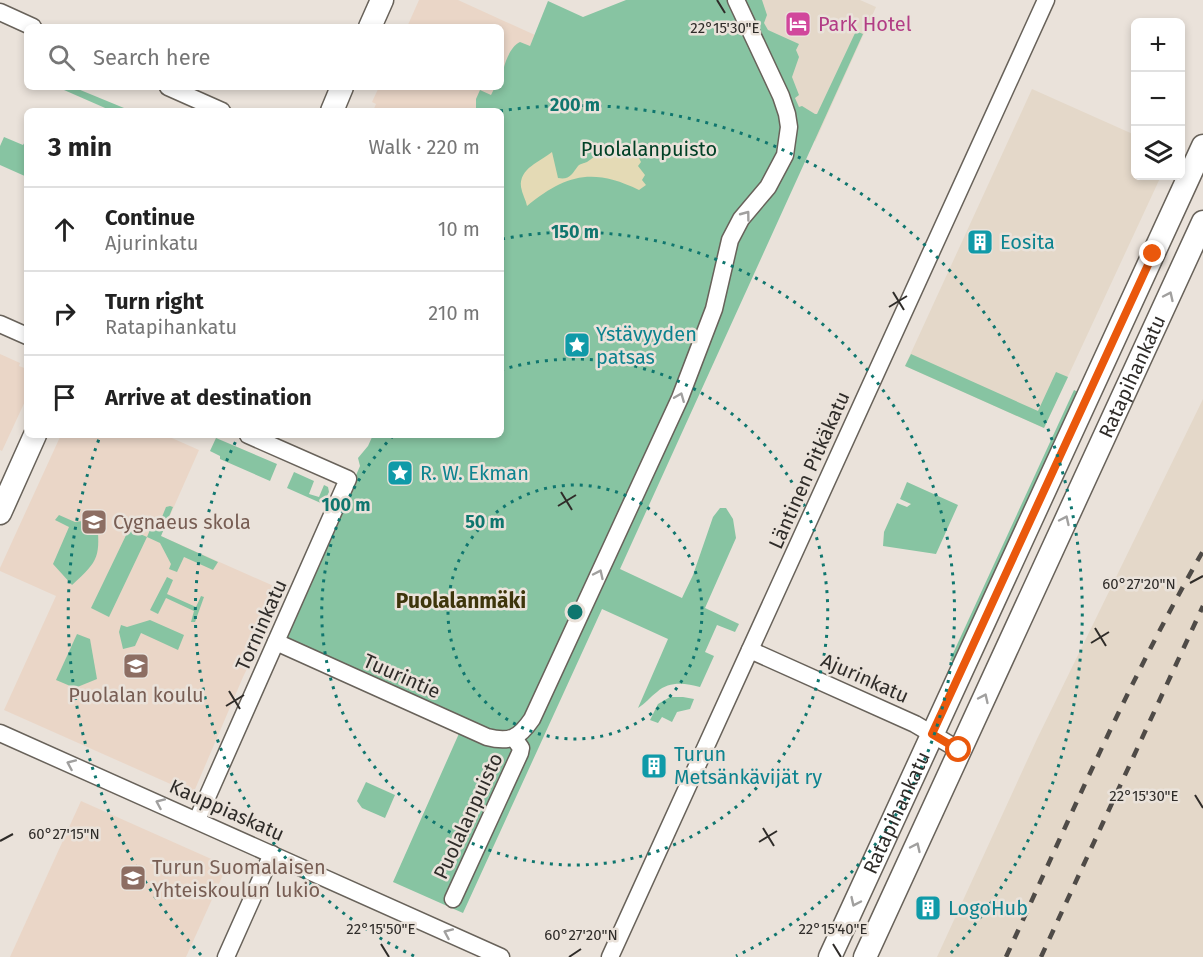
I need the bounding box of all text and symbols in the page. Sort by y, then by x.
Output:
hotel icon: Park Hotel [783,9,813,39]
place label: Park Hotel [818,12,912,36]
map controls [1131,18,1185,180]
button: + [1131,18,1185,72]
text: 22°15'30"E [690,19,760,37]
search box [24,24,504,90]
icon: search [45,41,78,74]
text: Search here [93,44,211,71]
button: − [1131,72,1185,126]
text: 200 m [550,94,600,116]
button: layers [1131,126,1185,180]
text: 3 min [48,132,112,163]
text: Walk · 220 m [369,135,480,159]
park label: Puolalanpuisto [581,137,717,161]
text: Continue [105,204,195,231]
one-way arrow [738,210,749,221]
icon: ahead [48,213,81,246]
text: 10 m [438,217,480,241]
text: 150 m [551,221,599,243]
building icon: Eosita [965,227,995,257]
place label: Eosita [1000,230,1055,254]
text: Ajurinkatu [105,231,198,255]
route end [1139,240,1165,266]
text: Turn right [105,288,204,315]
one-way arrow [1162,292,1174,303]
icon: right [48,297,81,330]
text: 210 m [428,301,480,325]
street label: Ratapihankatu [1093,311,1171,442]
text: Ratapihankatu [105,315,237,339]
place label: Ystävyyden patsas [596,322,697,369]
place icon: Ystävyyden patsas [562,330,592,360]
icon: arrive [48,381,81,414]
text: Arrive at destination [105,384,312,411]
street label: Läntinen Pitkäkatu [763,388,855,552]
one-way arrow [673,393,685,404]
place icon: R. W. Ekman [385,458,415,488]
place label: R. W. Ekman [420,461,529,485]
text: 100 m [322,494,370,516]
school or university icon: Cygnaeus skola [79,507,109,537]
place label: Cygnaeus skola [113,510,251,534]
text: 50 m [465,511,505,533]
one-way arrow [1058,516,1070,527]
one-way arrow [591,570,603,581]
text: 60°27'20"N [1102,575,1176,593]
street label: Torninkatu [230,576,292,674]
district label: Puolalanmäki [396,588,526,614]
centre of rings [565,602,585,622]
street label: Tuurintie [360,648,444,704]
street label: Ajurinkatu [817,648,913,708]
school or university icon: Puolalan koulu [121,651,151,681]
place label: Puolalan koulu [68,683,204,707]
one-way arrow [977,693,989,704]
route start [945,736,971,762]
place label: Turun Metsänkävijät ry [674,742,822,789]
street label: Ratapihankatu [858,747,935,878]
street label: Puolalanpuisto [428,749,508,883]
building icon: Turun Metsänkävijät ry [639,751,669,781]
one-way arrow [66,759,77,771]
street label: Kauppiaskatu [166,774,288,846]
text: 22°15'30"E [1109,787,1179,805]
one-way arrow [156,799,167,811]
text: 60°27'15"N [28,825,100,843]
one-way arrow [909,842,921,853]
place label: Turun Suomalaisen Yhteiskoulun lukio [152,855,326,902]
school or university icon: Turun Suomalaisen Yhteiskoulun lukio [118,863,148,893]
building icon: LogoHub [913,893,943,923]
one-way arrow [850,895,862,906]
place label: LogoHub [948,896,1028,920]
text: 22°15'50"E [346,920,416,938]
text: 22°15'40"E [798,920,868,938]
text: 60°27'20"N [544,926,618,944]
one-way arrow [443,928,454,940]

